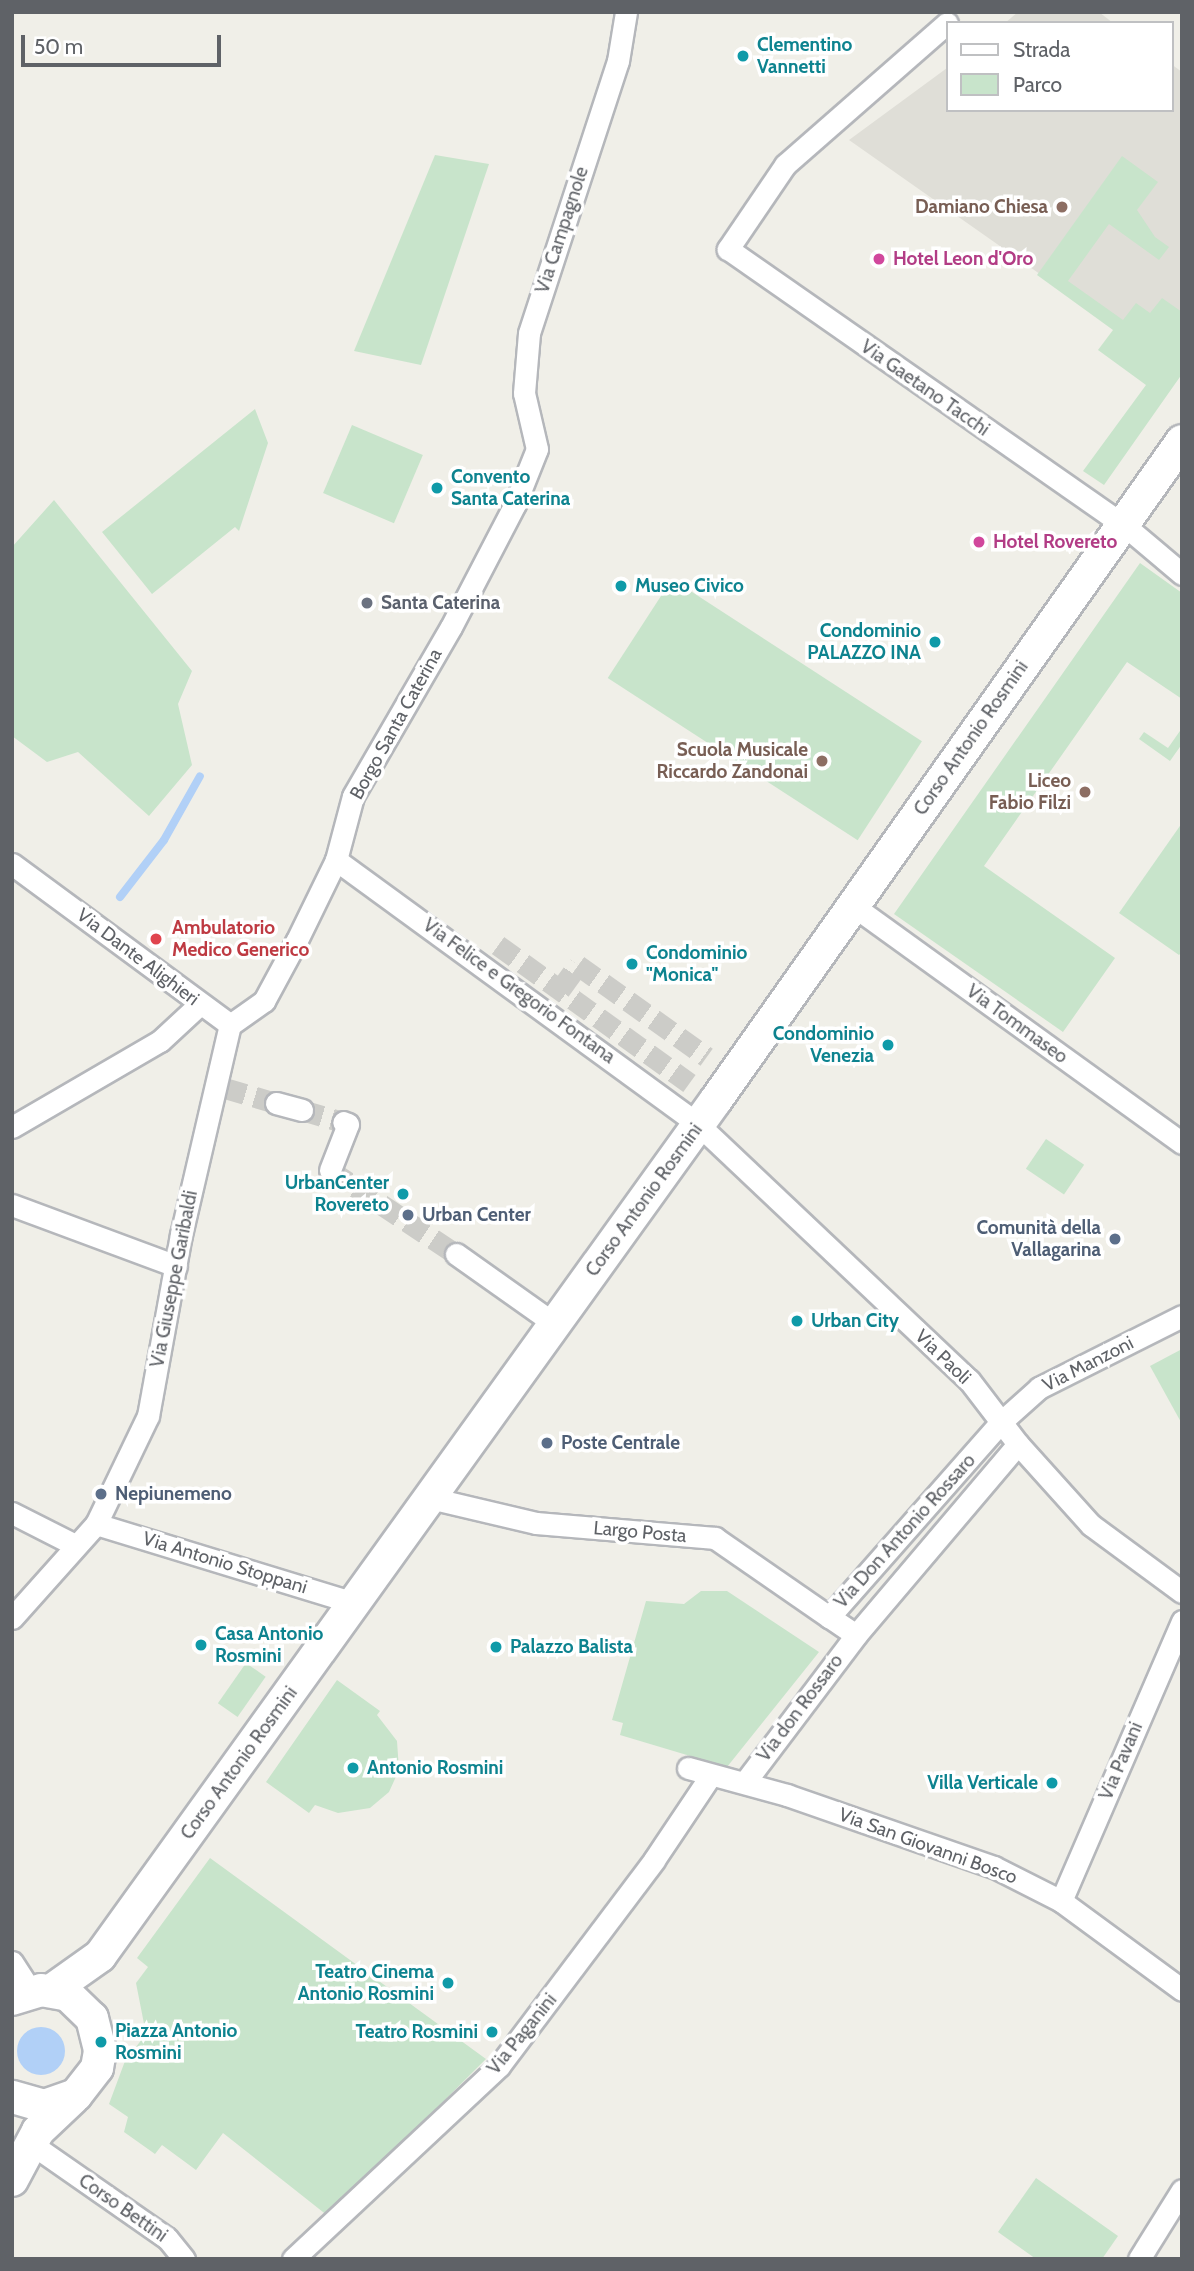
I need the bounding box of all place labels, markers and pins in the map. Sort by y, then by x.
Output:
place label: Clementino Vannetti [757,34,852,78]
marker: Clementino Vannetti [735,48,751,64]
place label: Damiano Chiesa [915,196,1048,218]
marker: Damiano Chiesa [1054,199,1070,215]
place label: Hotel Leon d'Oro [893,248,1033,270]
marker: Hotel Leon d'Oro [871,251,887,267]
place label: Convento Santa Caterina [451,466,570,510]
marker: Convento Santa Caterina [429,480,445,496]
place label: Hotel Rovereto [993,531,1117,553]
marker: Hotel Rovereto [971,534,987,550]
place label: Museo Civico [635,575,744,597]
marker: Museo Civico [613,578,629,594]
place label: Santa Caterina [381,592,500,614]
marker: Santa Caterina [359,595,375,611]
place label: Condominio PALAZZO INA [807,620,921,664]
marker: Condominio PALAZZO INA [927,634,943,650]
place label: Scuola Musicale Riccardo Zandonai [657,739,808,783]
marker: Scuola Musicale Riccardo Zandonai [814,753,830,769]
place label: Liceo Fabio Filzi [989,770,1071,814]
marker: Liceo Fabio Filzi [1077,784,1093,800]
place label: Ambulatorio Medico Generico [172,917,309,961]
marker: Ambulatorio Medico Generico [146,929,166,949]
place label: Condominio "Monica" [646,942,747,986]
marker: Condominio "Monica" [624,956,640,972]
place label: Condominio Venezia [773,1023,874,1067]
marker: Condominio Venezia [880,1037,896,1053]
place label: UrbanCenter Rovereto [285,1172,389,1216]
marker: UrbanCenter Rovereto [395,1186,411,1202]
place label: Urban Center [422,1204,531,1226]
marker: Urban Center [400,1207,416,1223]
place label: Comunità della Vallagarina [976,1217,1101,1261]
marker: Comunità della Vallagarina [1107,1231,1123,1247]
place label: Urban City [811,1310,899,1332]
marker: Urban City [789,1313,805,1329]
place label: Poste Centrale [561,1432,680,1454]
marker: Poste Centrale [539,1435,555,1451]
place label: Nepiunemeno [115,1483,232,1505]
marker: Nepiunemeno [93,1486,109,1502]
place label: Casa Antonio Rosmini [215,1623,323,1667]
place label: Palazzo Balista [510,1636,633,1658]
marker: Casa Antonio Rosmini [193,1637,209,1653]
marker: Palazzo Balista [488,1639,504,1655]
place label: Antonio Rosmini [367,1757,503,1779]
marker: Antonio Rosmini [345,1760,361,1776]
place label: Villa Verticale [927,1772,1038,1794]
marker: Villa Verticale [1044,1775,1060,1791]
place label: Teatro Cinema Antonio Rosmini [298,1961,434,2005]
marker: Teatro Cinema Antonio Rosmini [440,1975,456,1991]
place label: Piazza Antonio Rosmini [115,2020,237,2064]
place label: Teatro Rosmini [356,2021,478,2043]
marker: Teatro Rosmini [484,2024,500,2040]
marker: Piazza Antonio Rosmini [93,2034,109,2050]

